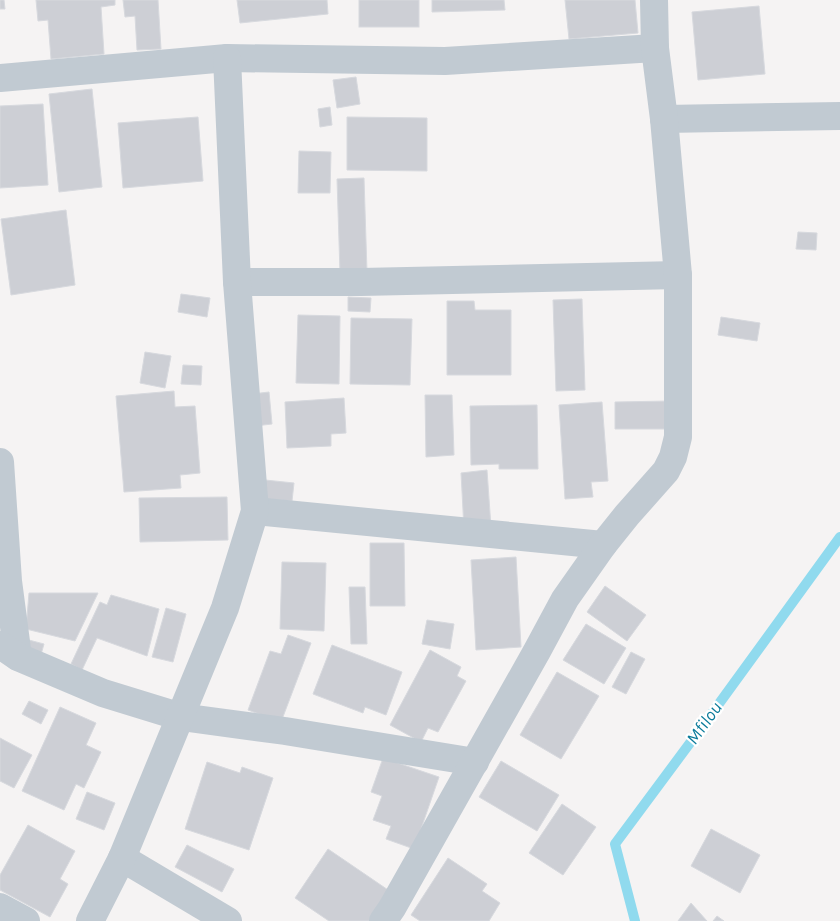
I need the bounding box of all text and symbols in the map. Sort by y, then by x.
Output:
water label: Mfilou [681,697,727,749]

